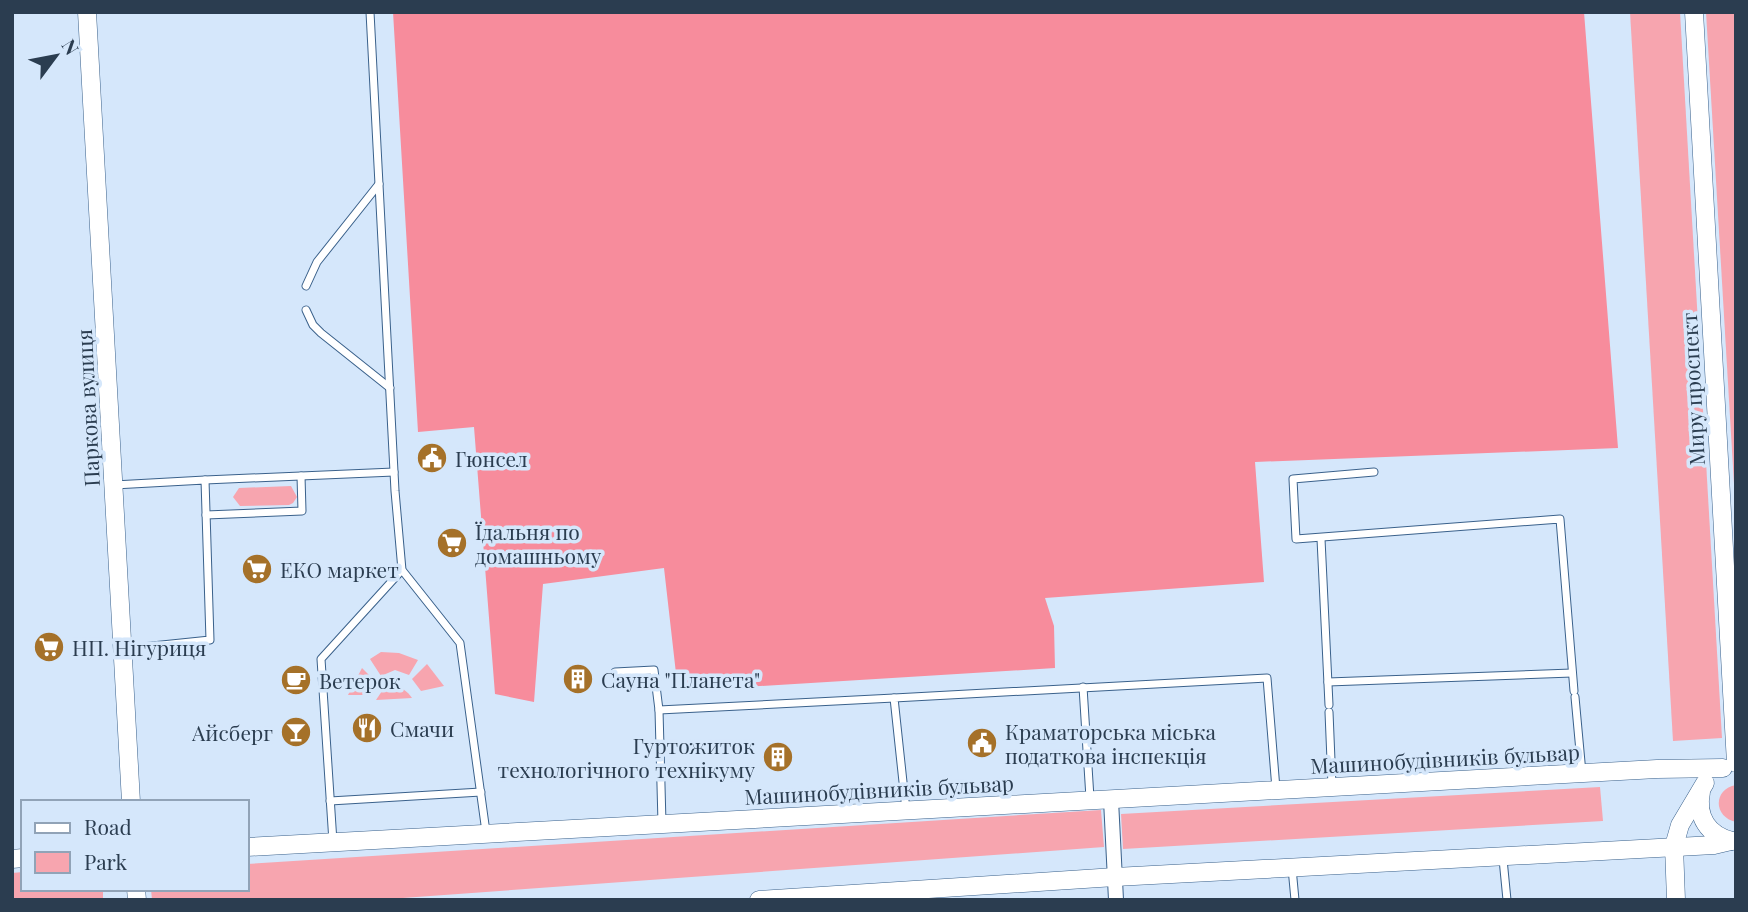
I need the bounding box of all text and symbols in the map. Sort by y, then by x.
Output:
north arrow [21,21,91,91]
text: N [57,34,86,59]
street label: Миру проспект [1674,312,1710,466]
street label: Паркова вулиця [69,329,105,487]
public building icon: Гюнсел [415,441,449,475]
place label: Гюнсел [455,444,528,472]
place label: Їдальня по домашньому [475,517,602,569]
supermarket icon: Їдальня по домашньому [435,526,469,560]
supermarket icon: ЕКО маркет [240,552,274,586]
place label: ЕКО маркет [280,555,399,583]
supermarket icon: НП. Нігуриця [32,630,66,664]
place label: НП. Нігуриця [72,633,206,661]
building icon: Сауна "Планета" [561,662,595,696]
cafe icon: Ветерок [279,663,313,697]
place label: Сауна "Планета" [601,665,760,693]
place label: Ветерок [319,666,401,694]
restaurant icon: Смачи [350,711,384,745]
place label: Смачи [390,714,454,742]
bar icon: Айсберг [279,715,313,749]
place label: Краматорська міська податкова інспекція [1005,717,1217,769]
place label: Айсберг [191,718,273,746]
public building icon: Краматорська міська податкова інспекція [965,726,999,760]
place label: Гуртожиток технологічного технікуму [498,731,755,783]
street label: Машинобудівників бульвар [1309,737,1581,779]
building icon: Гуртожиток технологічного технікуму [761,740,795,774]
street label: Машинобудівників бульвар [743,768,1015,810]
legend [21,800,248,891]
text: Road [84,812,132,840]
text: Park [84,847,128,875]

